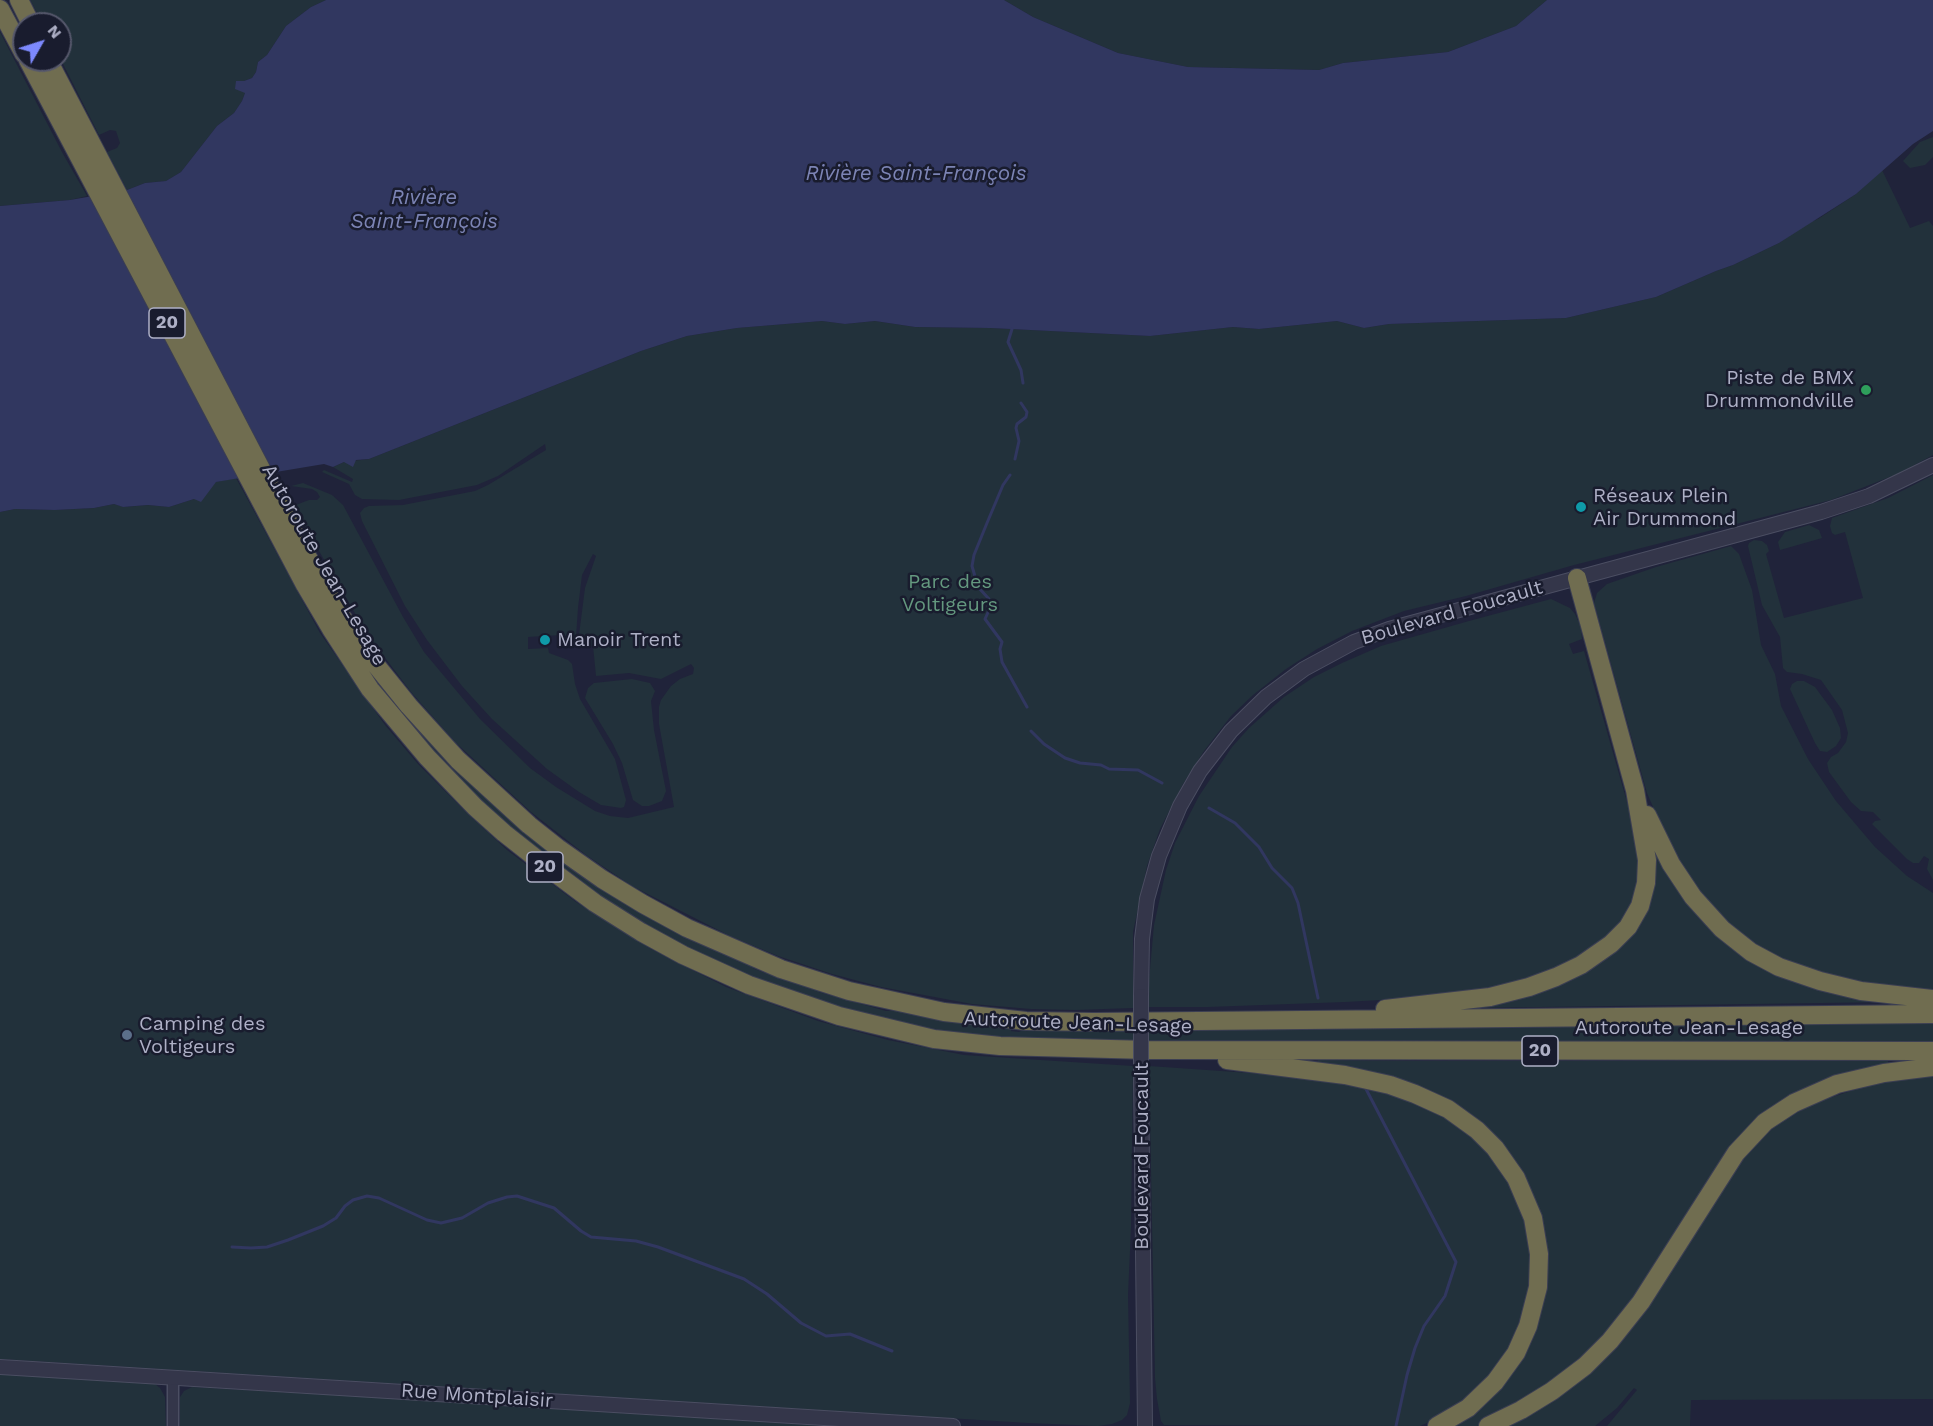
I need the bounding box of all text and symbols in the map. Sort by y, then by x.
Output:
north arrow [12,12,72,72]
text: N [44,21,66,42]
water label: Rivière Saint-François [805,161,1027,187]
water label: Rivière Saint-François [350,185,498,235]
road number: 20 [149,308,185,338]
place label: Piste de BMX Drummondville [1705,366,1854,413]
marker: Piste de BMX Drummondville [1859,383,1873,397]
street label: Autoroute Jean-Lesage [256,460,392,670]
place label: Réseaux Plein Air Drummond [1593,484,1736,531]
marker: Réseaux Plein Air Drummond [1574,500,1588,514]
park label: Parc des Voltigeurs [902,570,998,617]
street label: Boulevard Foucault [1358,576,1546,650]
place label: Manoir Trent [557,628,681,652]
marker: Manoir Trent [538,633,552,647]
road number: 20 [527,852,563,882]
street label: Autoroute Jean-Lesage [963,1007,1193,1039]
place label: Camping des Voltigeurs [139,1012,265,1059]
street label: Autoroute Jean-Lesage [1575,1016,1803,1040]
marker: Camping des Voltigeurs [120,1028,134,1042]
road number: 20 [1522,1036,1558,1066]
street label: Boulevard Foucault [1130,1062,1154,1250]
street label: Rue Montplaisir [400,1379,554,1413]

